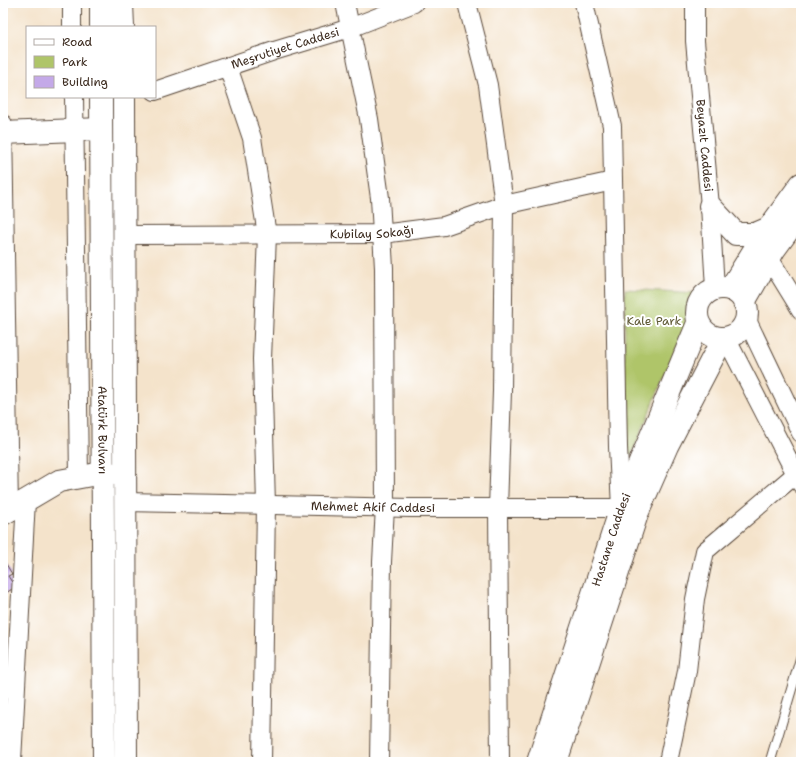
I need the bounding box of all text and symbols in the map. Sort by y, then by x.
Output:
street label: Meşrutiyet Caddesi [229,24,341,73]
legend [26,26,156,98]
text: Road [62,34,93,50]
text: Park [62,54,88,70]
text: Building [62,74,108,90]
street label: Beyazıt Caddesi [692,99,717,192]
street label: Kubilay Sokağı [330,222,415,242]
park label: Kale Park [626,313,682,329]
street label: Atatürk Bulvarı [94,386,111,474]
street label: Hastane Caddesi [588,490,634,589]
street label: Mehmet Akif Caddesi [311,498,435,516]

